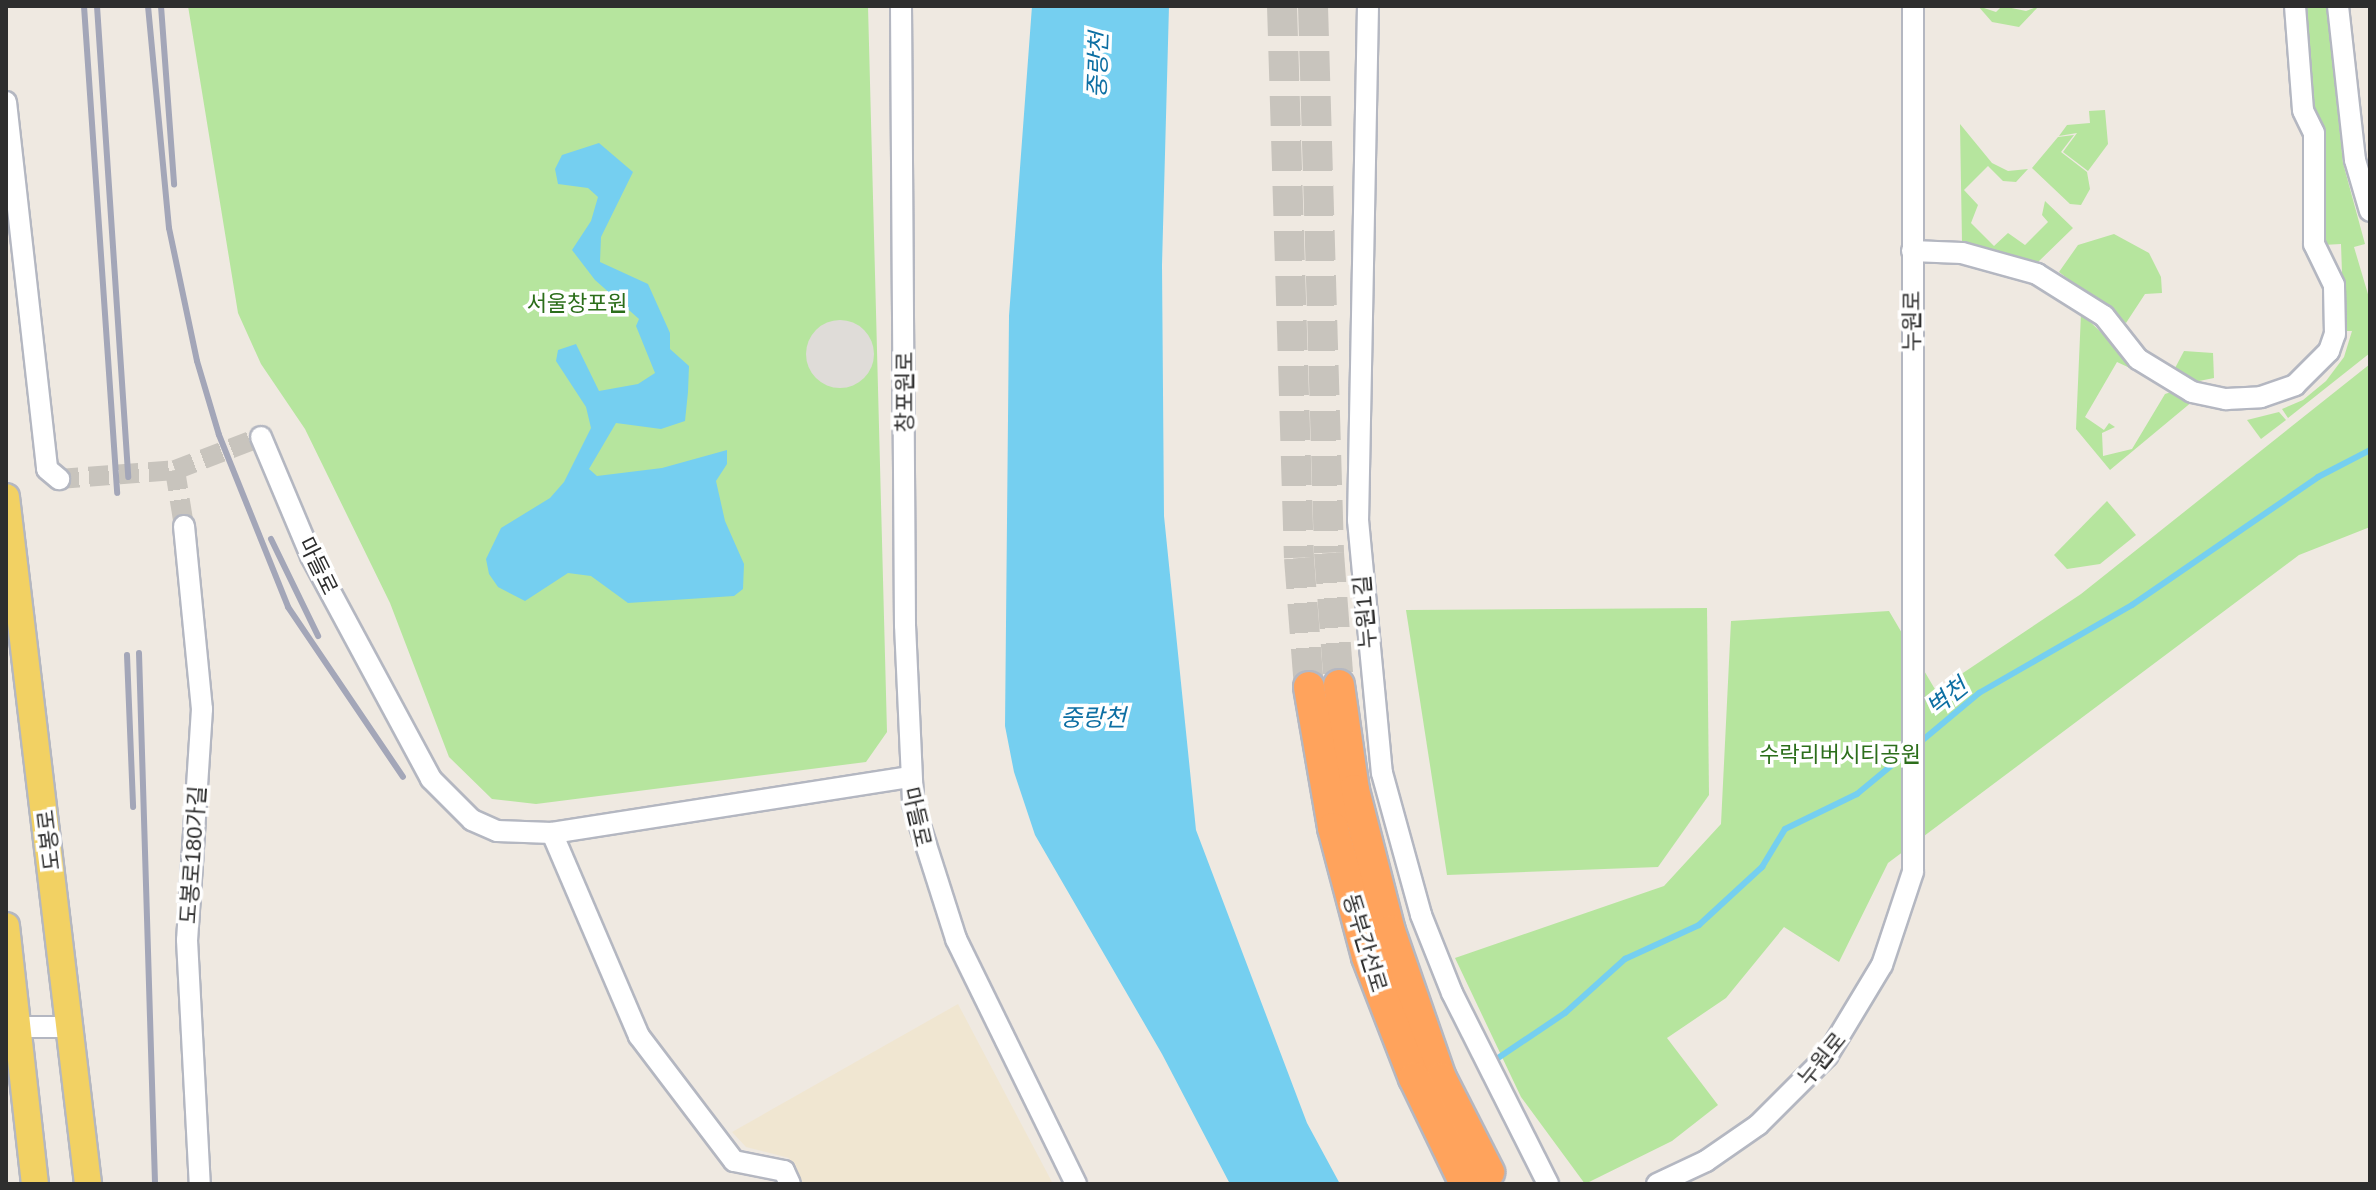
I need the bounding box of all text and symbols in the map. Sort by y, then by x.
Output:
water label: 중랑천 [1082,31,1114,99]
park label: 서울창포원 [526,291,628,317]
street label: 누원로 [1899,291,1925,351]
street label: 창포원로 [892,352,918,432]
street label: 마들로 [293,533,343,599]
street label: 누원1길 [1349,575,1381,649]
water label: 벽천 [1921,672,1973,722]
water label: 중랑천 [1060,704,1126,732]
park label: 수락리버시티공원 [1759,742,1921,768]
street label: 마들로 [897,784,937,850]
street label: 도봉로180가길 [175,785,211,925]
street label: 도봉로 [32,808,66,872]
street label: 동부간선로 [1338,891,1392,995]
street label: 누원로 [1793,1027,1851,1091]

